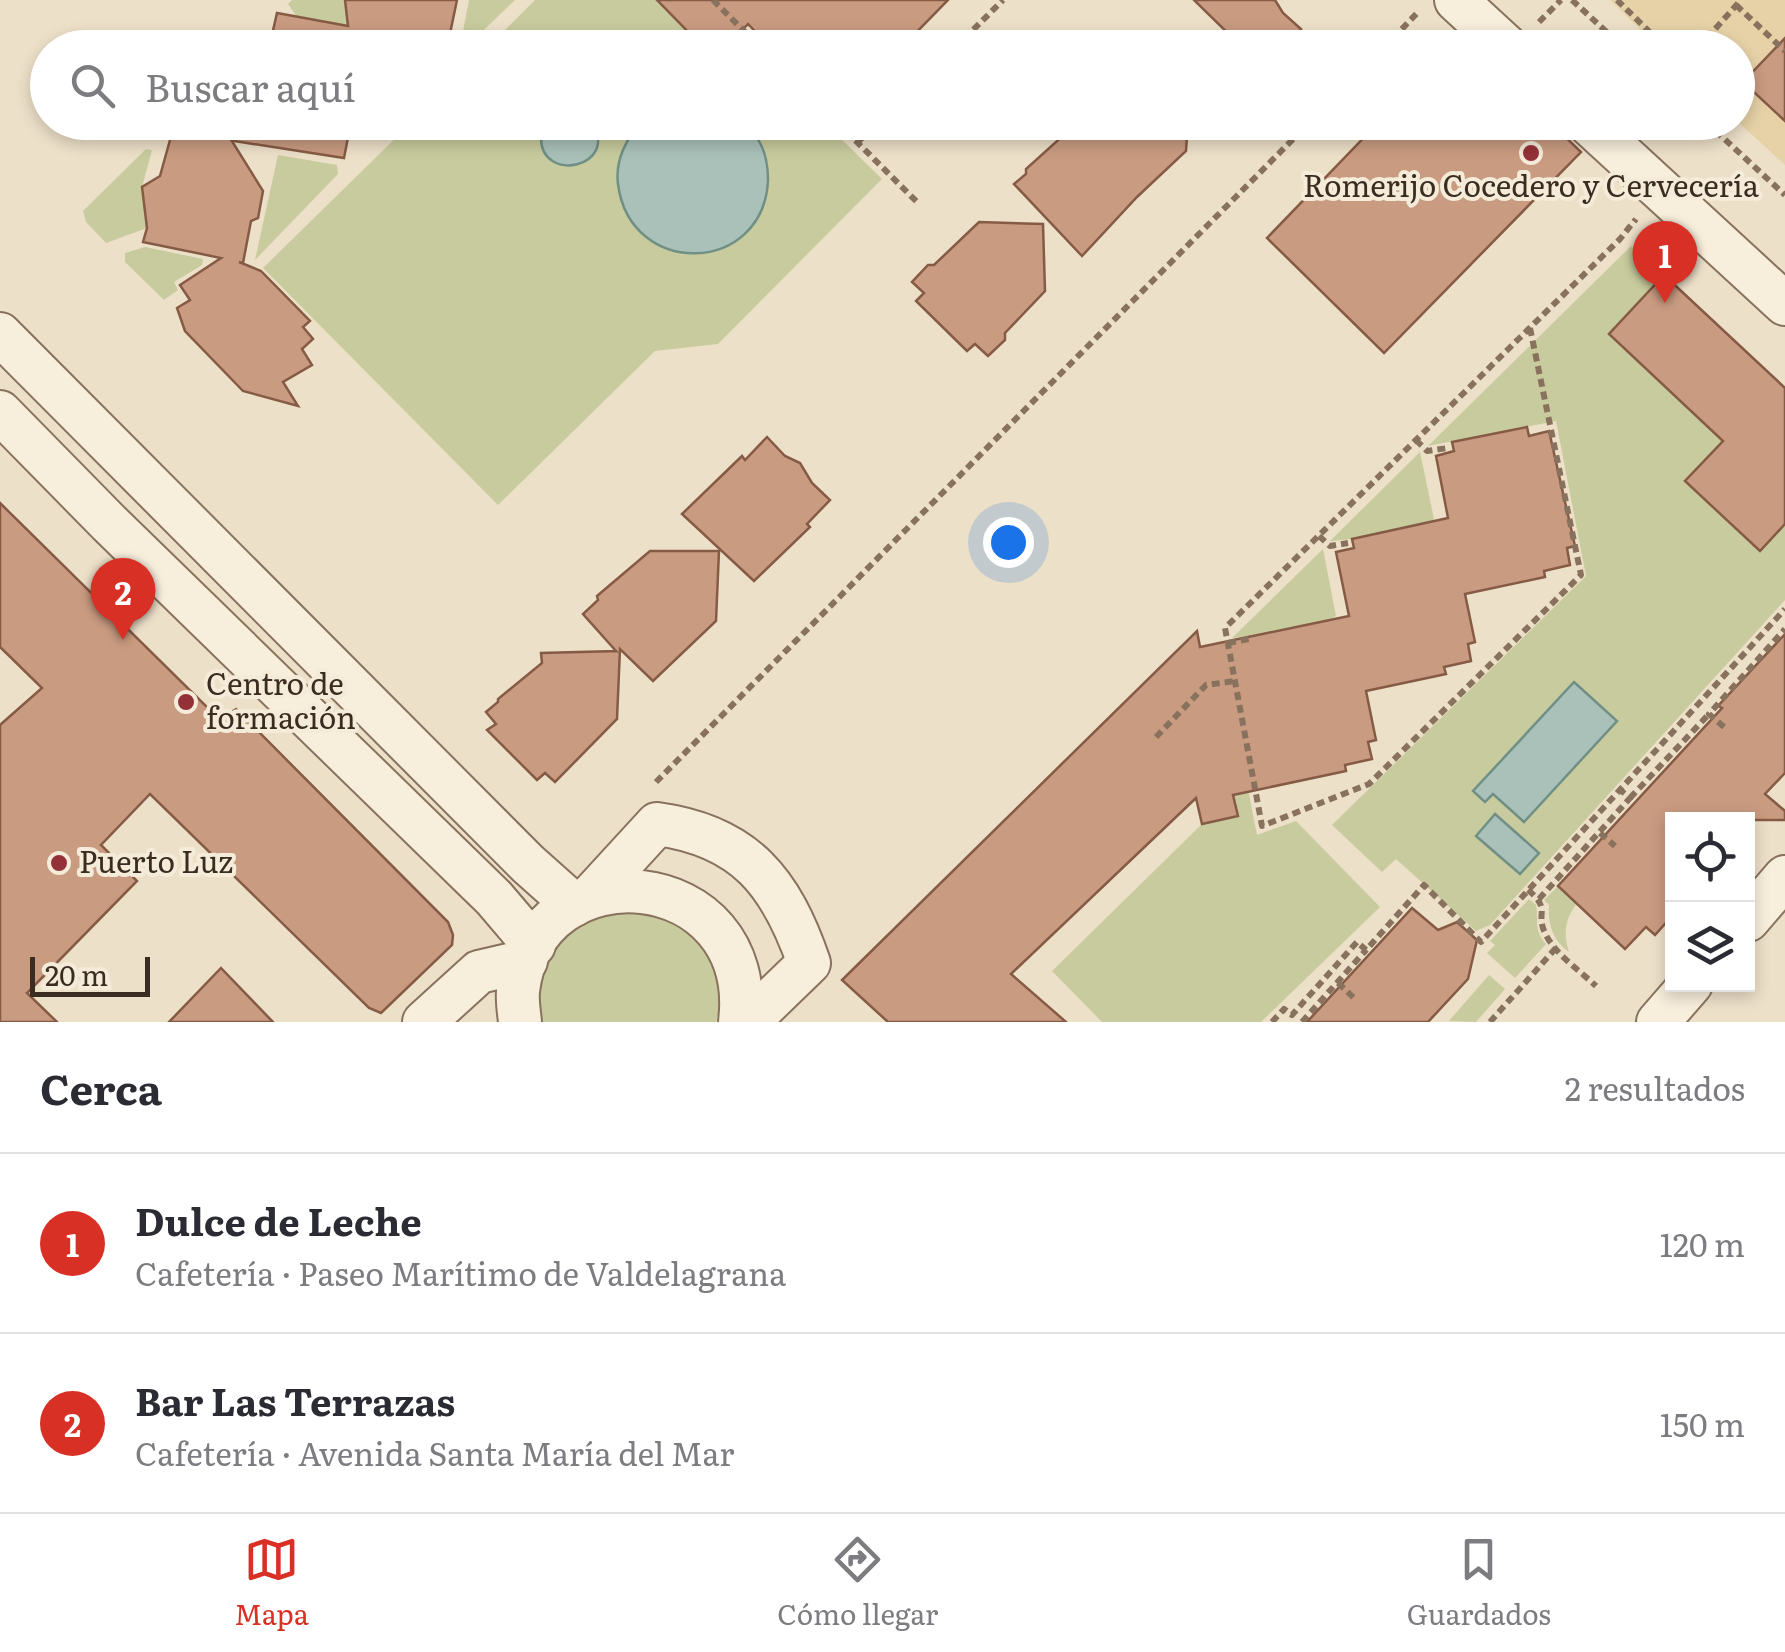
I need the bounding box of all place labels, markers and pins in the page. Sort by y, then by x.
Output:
marker: Romerijo Cocedero y Cervecería [1520,142,1542,164]
place label: Romerijo Cocedero y Cervecería [1303,162,1760,206]
pin: 1 [1632,220,1698,303]
pin: 2 [90,558,156,640]
place label: Centro de formación [206,660,356,738]
marker: Centro de formación [175,691,197,713]
place label: Puerto Luz [79,838,233,882]
marker: Puerto Luz [48,852,70,874]

